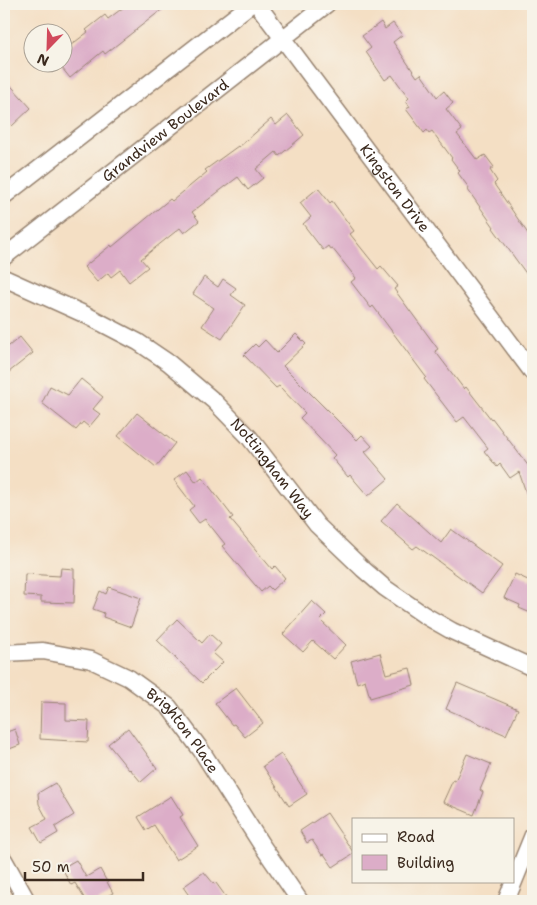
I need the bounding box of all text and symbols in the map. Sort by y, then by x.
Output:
north arrow [22,22,72,72]
text: N [34,50,52,70]
street label: Grandview Boulevard [98,74,233,187]
street label: Kingston Drive [355,140,434,236]
street label: Nottingham Way [226,414,318,523]
street label: Brighton Place [142,684,223,777]
legend [352,818,514,882]
text: Road [397,827,435,847]
scale bar [25,850,142,882]
text: Building [397,853,454,873]
text: 50 m [32,857,70,877]

